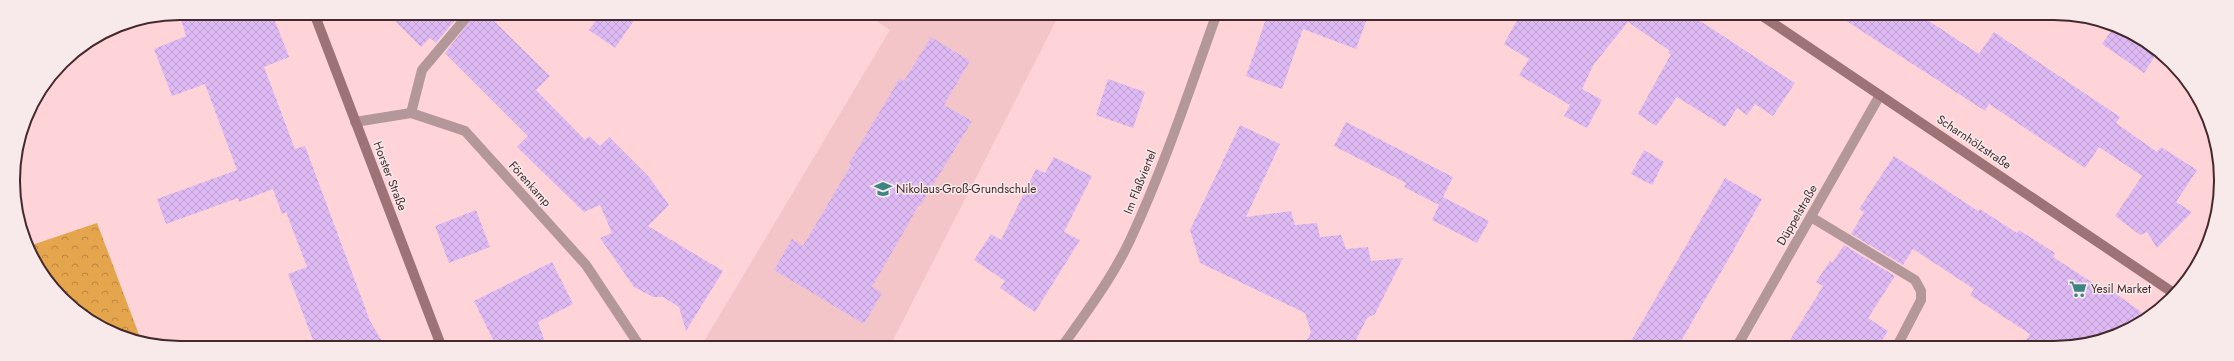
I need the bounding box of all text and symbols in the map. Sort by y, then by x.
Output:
street label: Scharnhölzstraße [1933,110,2015,174]
street label: Horster Straße [368,139,412,213]
street label: Im Flaßviertel [1119,147,1161,217]
street label: Förenkamp [505,157,555,211]
school or university icon: Nikolaus-Groß-Grundschule [873,179,893,199]
place label: Nikolaus-Groß-Grundschule [896,180,1036,198]
street label: Düppelstraße [1772,181,1822,249]
supermarket icon: Yesil Market [2068,279,2088,299]
place label: Yesil Market [2091,280,2151,298]

